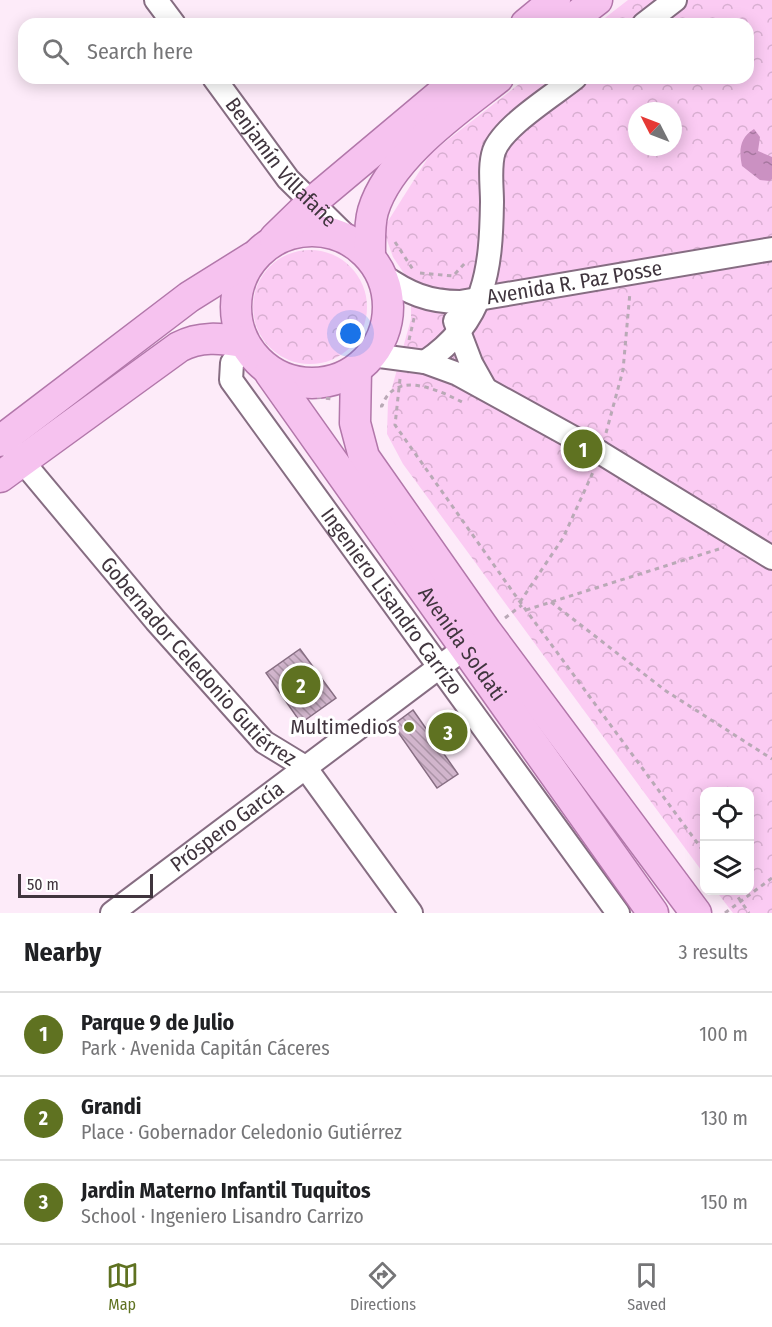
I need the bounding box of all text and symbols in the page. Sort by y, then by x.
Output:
search box [18,18,754,84]
icon: search [39,35,72,68]
text: Search here [87,38,193,65]
street label: Benjamín Villafañe [220,92,342,233]
north arrow [628,102,682,156]
street label: Avenida R. Paz Posse [485,255,664,310]
your location [336,319,365,348]
pin: 1 [564,426,602,472]
street label: Ingeniero Lisandro Carrizo [315,503,468,700]
street label: Gobernador Celedonio Gutiérrez [95,552,301,772]
street label: Avenida Soldati [413,582,511,706]
pin: 2 [282,662,320,708]
pin: 3 [428,710,468,754]
place label: Multimedios [290,714,397,740]
marker: Multimedios [402,720,416,734]
street label: Próspero García [165,775,289,878]
map controls [700,787,754,895]
button: locate [700,787,754,841]
button: layers [700,841,754,895]
scale bar [18,871,153,898]
text: 50 m [27,875,59,894]
text: Nearby [24,937,101,968]
text: 3 results [679,940,748,964]
text: Parque 9 de Julio [81,1009,234,1036]
text: 1 [39,1022,48,1046]
text: 100 m [699,1022,748,1046]
text: Park · Avenida Capitán Cáceres [81,1036,330,1060]
text: Grandi [81,1093,142,1120]
text: 2 [39,1106,48,1130]
text: 130 m [701,1106,748,1130]
text: Place · Gobernador Celedonio Gutiérrez [81,1120,402,1144]
text: Jardin Materno Infantil Tuquitos [81,1177,371,1204]
text: 3 [39,1190,48,1214]
text: 150 m [701,1190,748,1214]
text: School · Ingeniero Lisandro Carrizo [81,1204,364,1228]
tab: Map [106,1259,139,1314]
tab: Directions [350,1259,416,1314]
tab: Saved [627,1259,666,1314]

